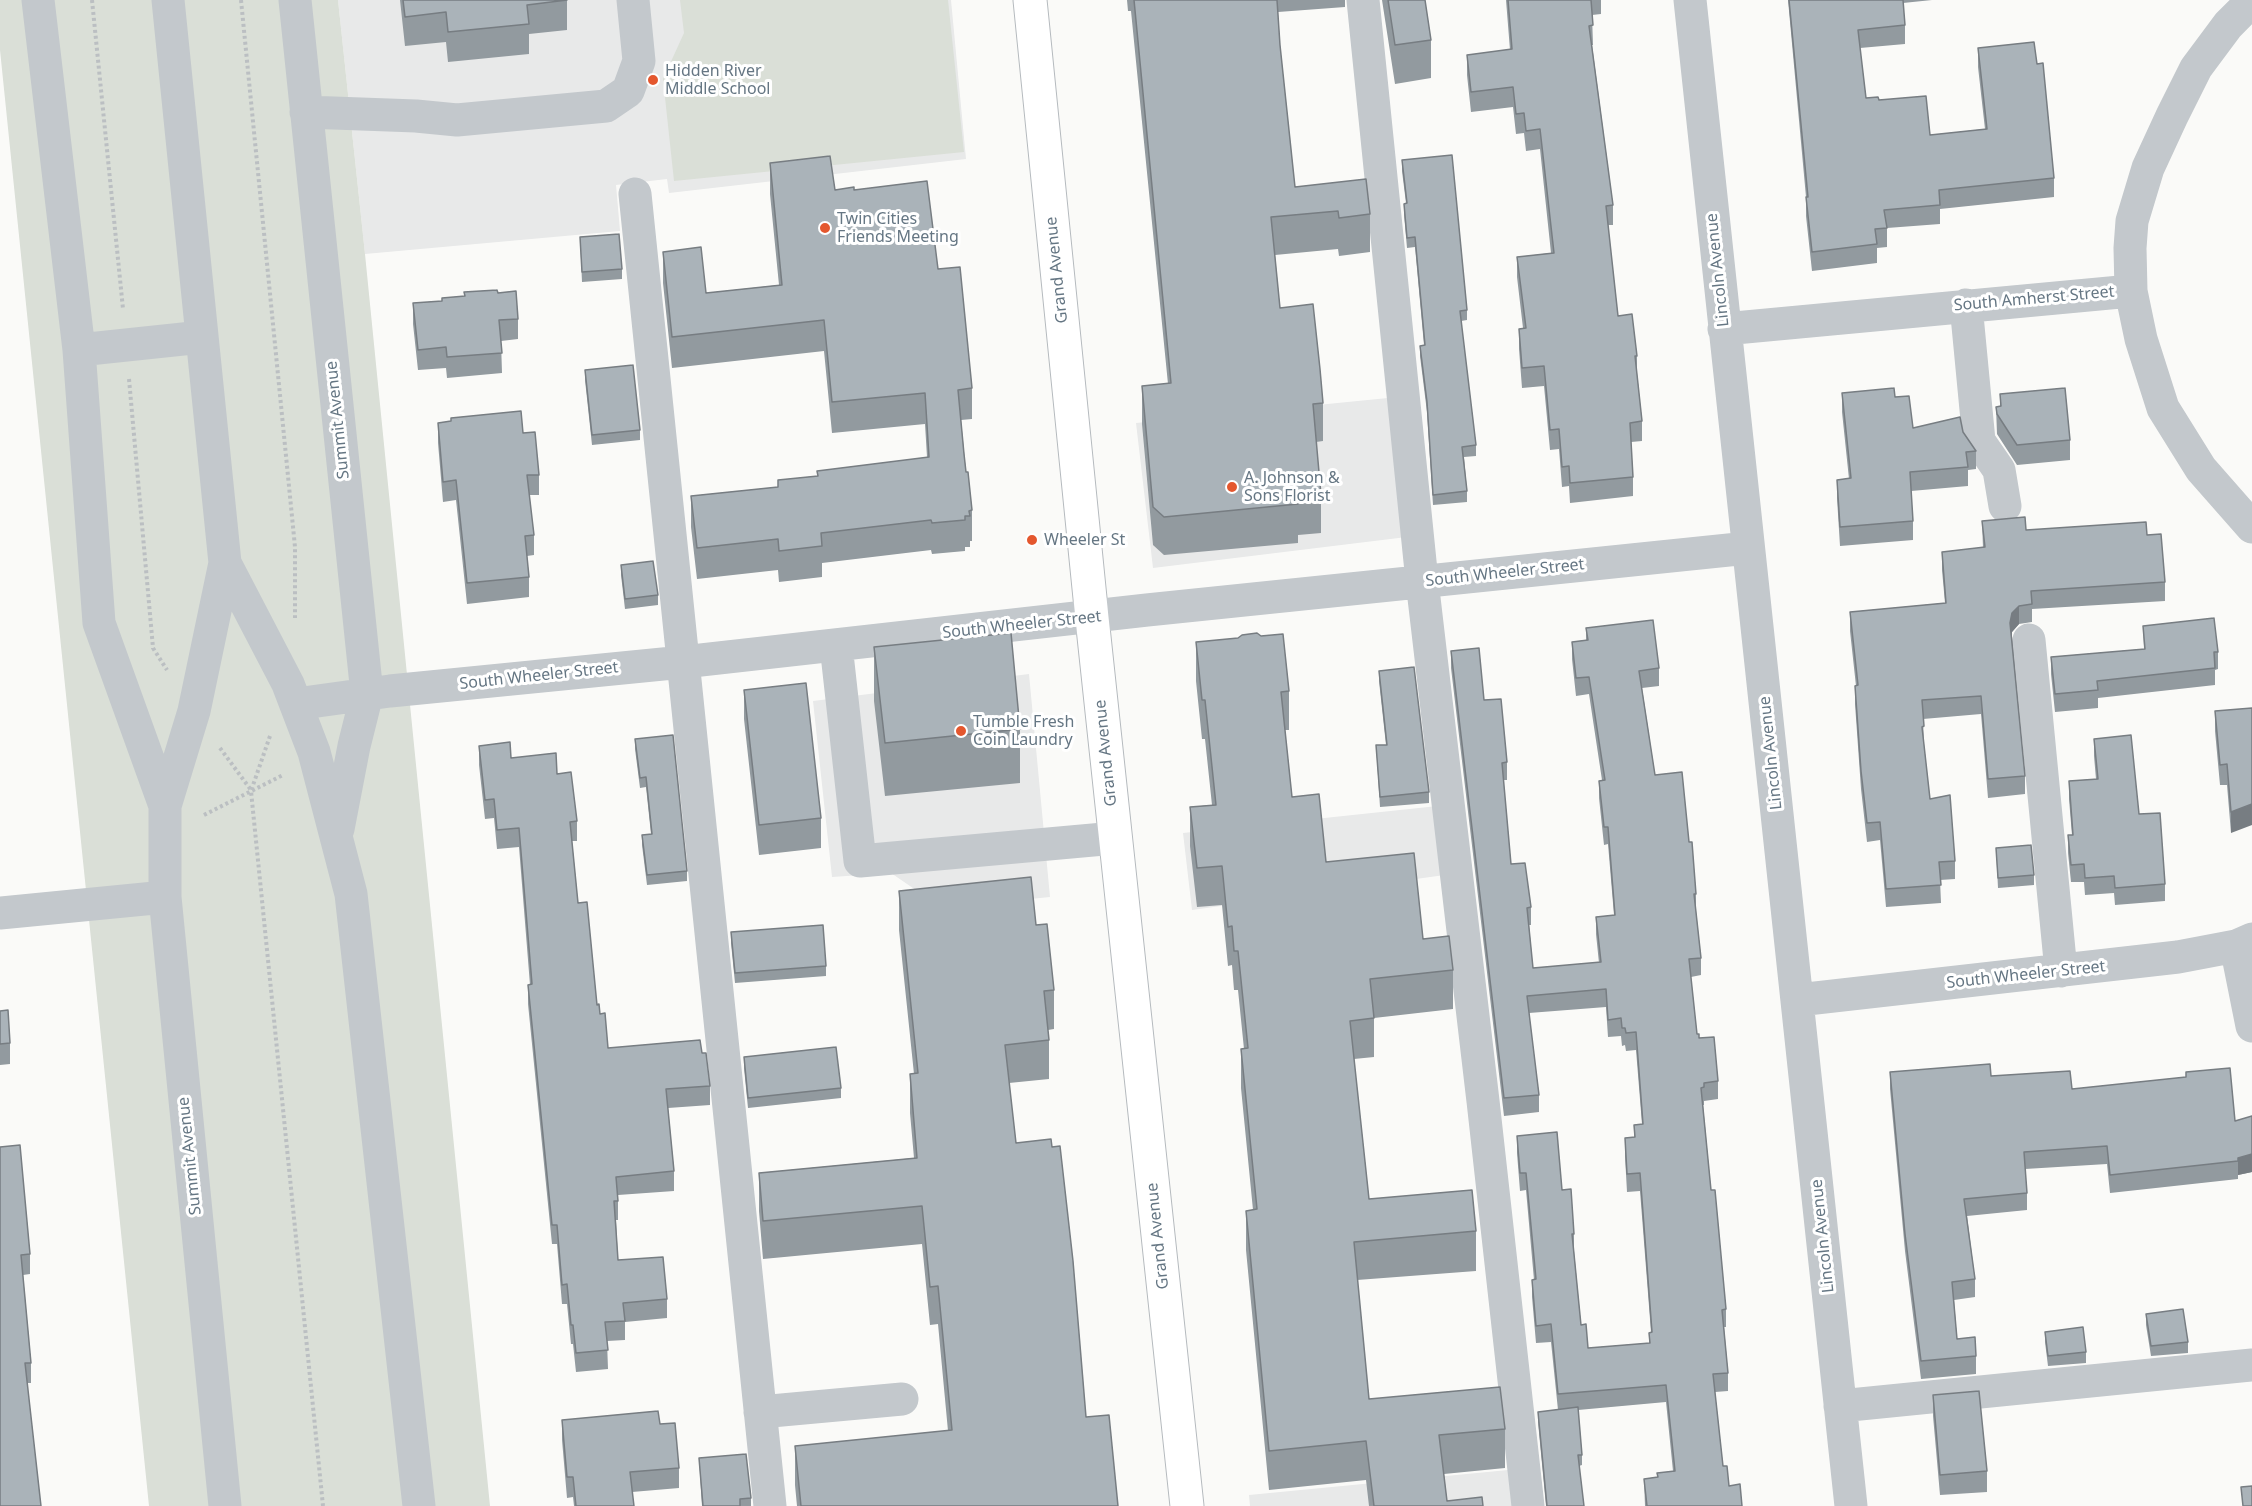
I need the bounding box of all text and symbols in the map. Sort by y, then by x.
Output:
place label: Hidden River Middle School [665,61,770,99]
marker: Hidden River Middle School [646,73,660,87]
place label: Twin Cities Friends Meeting [837,209,959,247]
street label: Lincoln Avenue [1702,212,1734,328]
street label: Grand Avenue [1042,216,1072,324]
marker: Twin Cities Friends Meeting [818,221,832,235]
street label: South Amherst Street [1953,282,2115,316]
street label: Summit Avenue [322,360,354,480]
place label: A. Johnson & Sons Florist [1244,468,1340,506]
marker: A. Johnson & Sons Florist [1225,480,1239,494]
place label: Wheeler St [1044,530,1125,550]
marker: Wheeler St [1025,533,1039,547]
street label: South Wheeler Street [1425,555,1585,591]
street label: South Wheeler Street [942,607,1102,643]
street label: South Wheeler Street [459,658,619,694]
street label: Lincoln Avenue [1755,695,1787,811]
street label: Grand Avenue [1091,699,1121,807]
place label: Tumble Fresh Coin Laundry [973,712,1074,750]
marker: Tumble Fresh Coin Laundry [954,724,968,738]
street label: South Wheeler Street [1946,957,2106,993]
street label: Summit Avenue [174,1096,206,1216]
street label: Lincoln Avenue [1807,1178,1839,1294]
street label: Grand Avenue [1143,1182,1173,1290]

